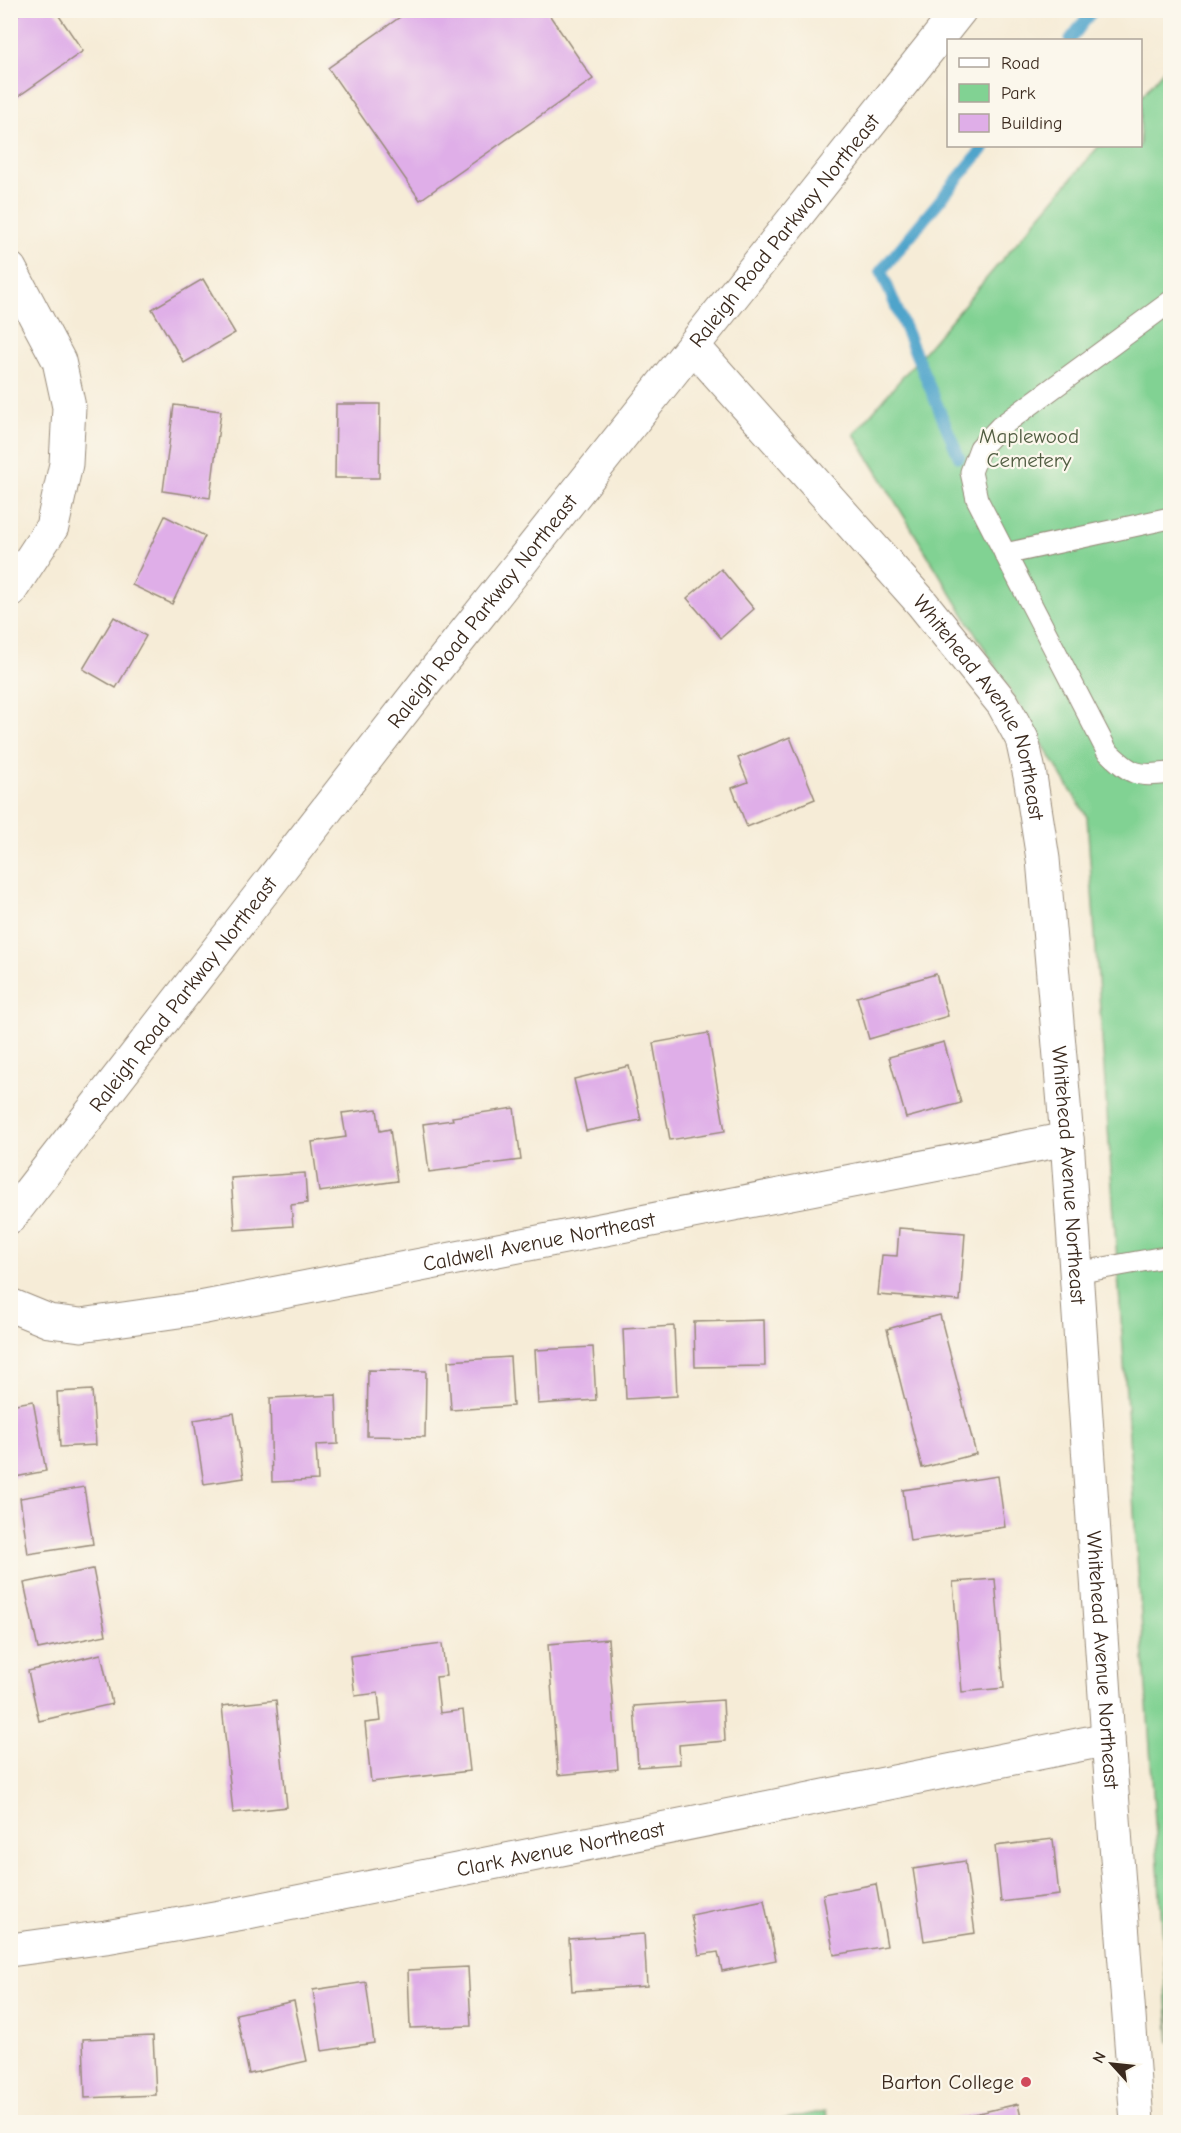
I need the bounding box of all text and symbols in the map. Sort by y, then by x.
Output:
legend [947,39,1142,147]
text: Road [1001,53,1040,74]
text: Park [1001,83,1036,104]
street label: Raleigh Road Parkway Northeast [684,109,885,352]
text: Building [1001,113,1063,134]
park label: Maplewood Cemetery [979,424,1079,472]
street label: Raleigh Road Parkway Northeast [382,489,583,733]
street label: Whitehead Avenue Northeast [908,590,1049,823]
street label: Raleigh Road Parkway Northeast [84,871,282,1117]
street label: Whitehead Avenue Northeast [1047,1045,1090,1306]
street label: Caldwell Avenue Northeast [421,1207,658,1276]
street label: Whitehead Avenue Northeast [1082,1530,1124,1791]
street label: Clark Avenue Northeast [455,1816,668,1882]
north arrow [1082,2034,1142,2094]
text: N [1089,2049,1110,2066]
place label: Barton College [881,2070,1014,2094]
marker: Barton College [1019,2075,1033,2089]

